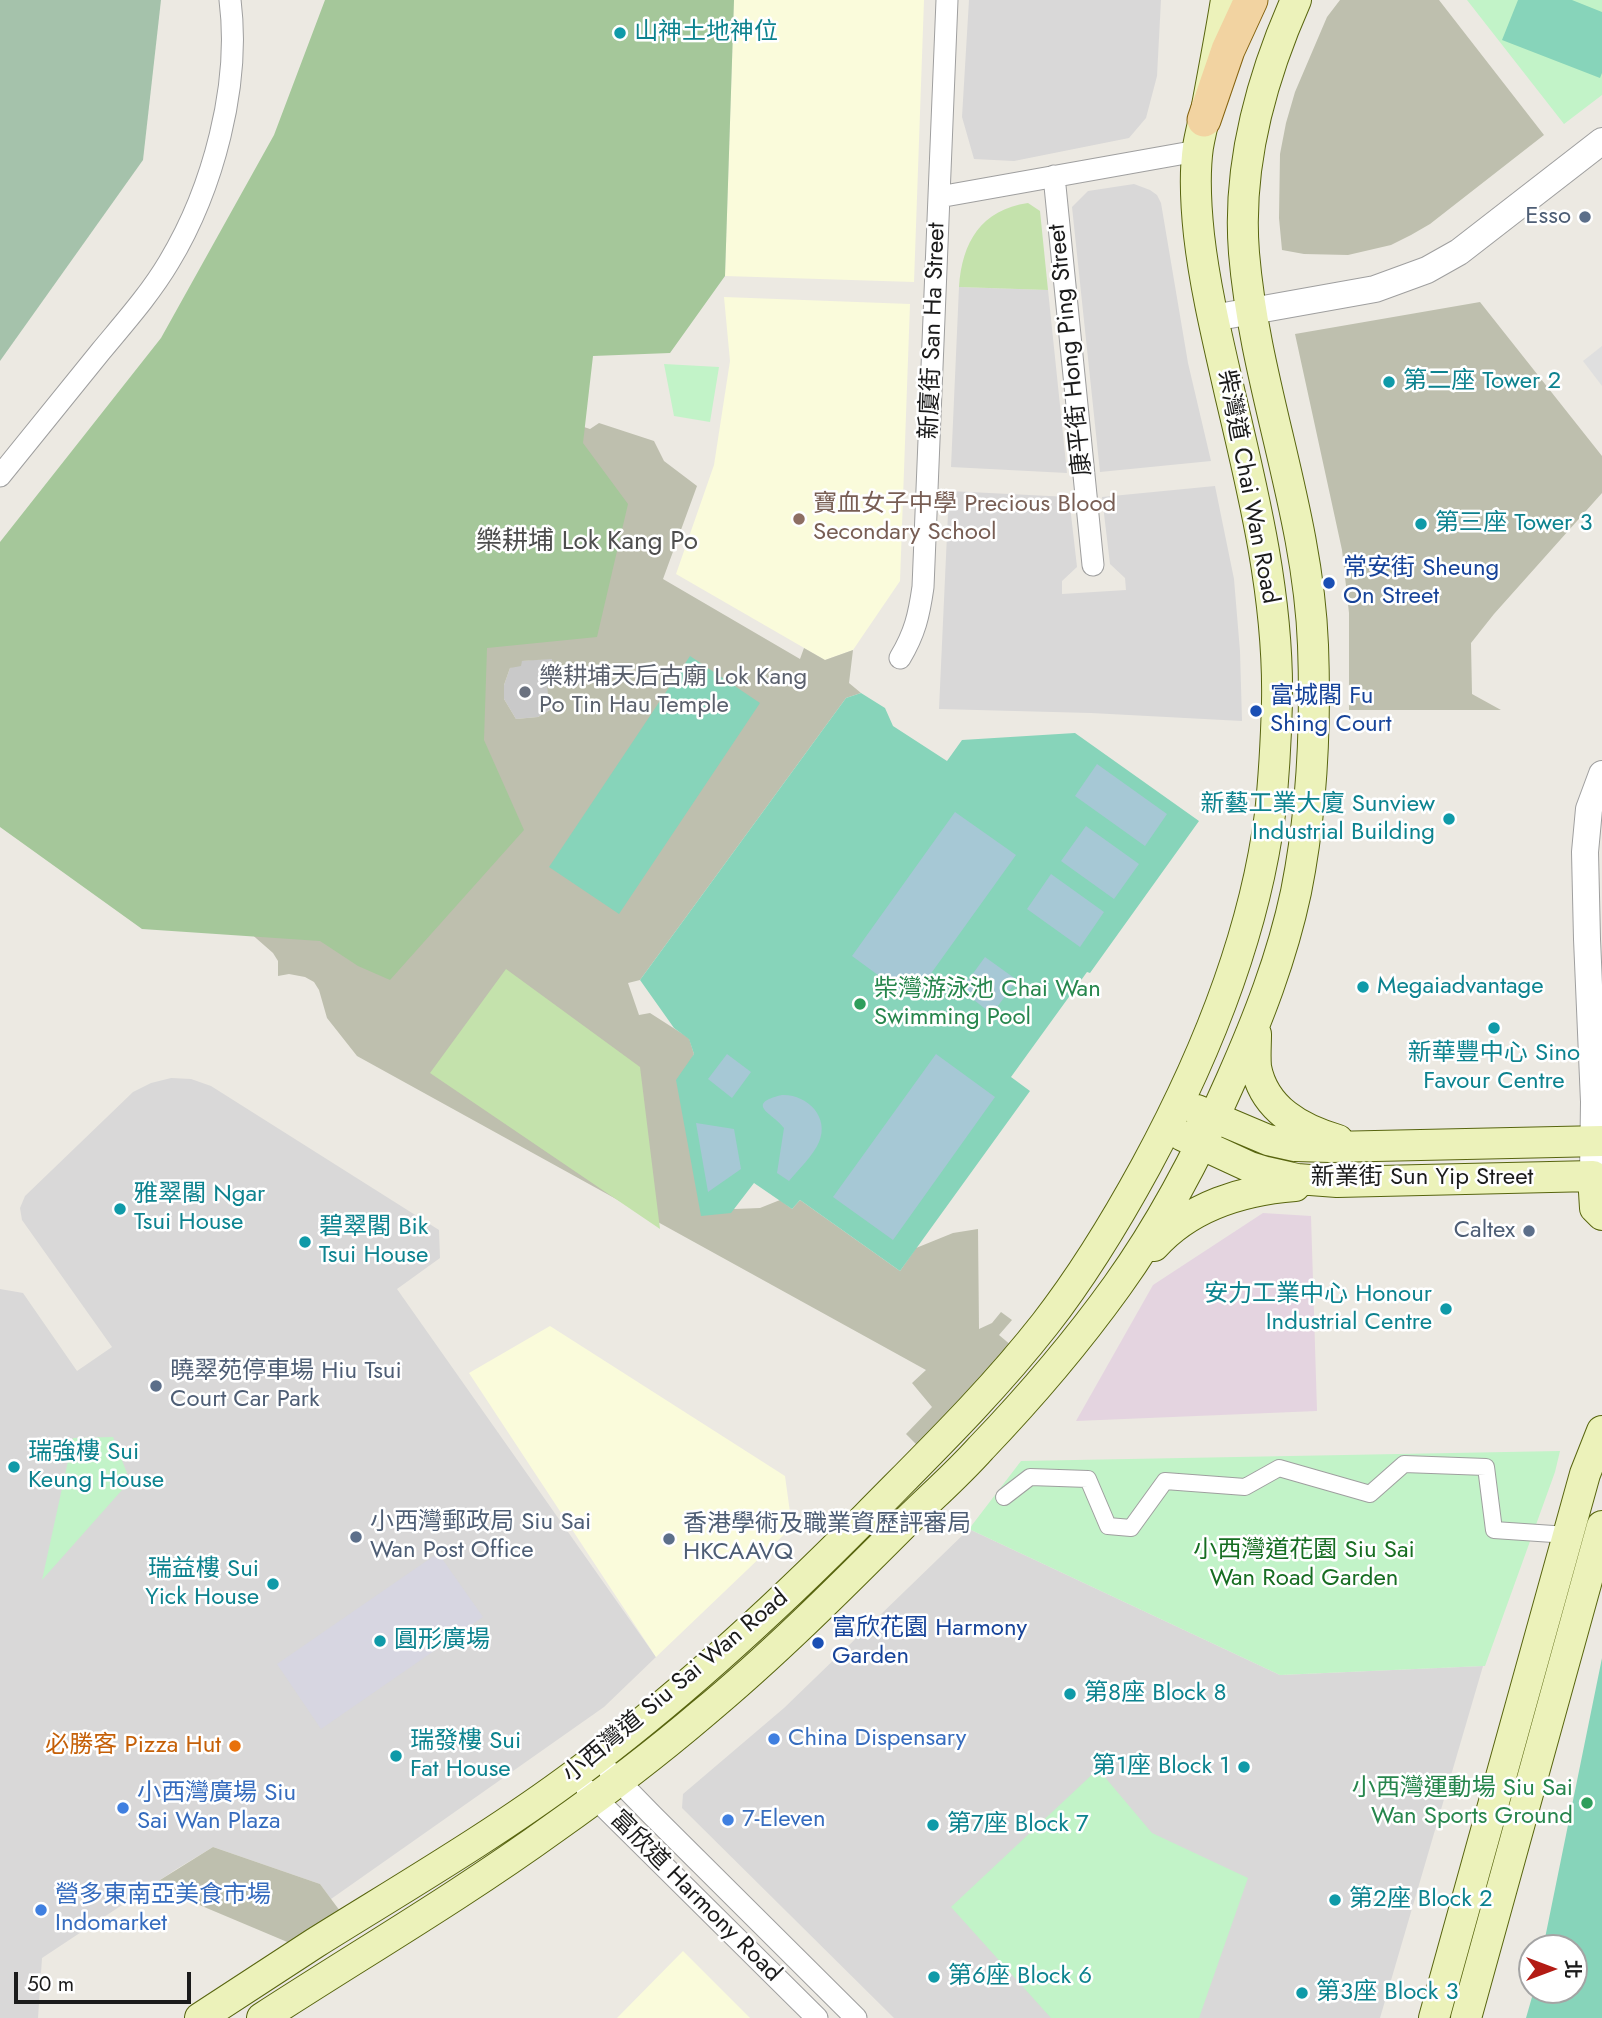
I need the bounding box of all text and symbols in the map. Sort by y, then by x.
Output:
place label: 山神土地神位 [634,19,778,47]
marker: 山神土地神位 [612,25,628,41]
place label: Esso [1525,203,1571,231]
marker: Esso [1577,209,1593,225]
street label: 新廈街 San Ha Street [916,222,952,440]
street label: 康平街 Hong Ping Street [1043,223,1099,477]
street label: 柴灣道 Chai Wan Road [1210,368,1284,606]
place label: 第二座 Tower 2 [1403,368,1561,396]
marker: 第二座 Tower 2 [1381,374,1397,390]
place label: 寶血女子中學 Precious Blood Secondary School [813,491,1116,547]
place label: 第三座 Tower 3 [1435,510,1593,538]
marker: 寶血女子中學 Precious Blood Secondary School [791,511,807,527]
marker: 第三座 Tower 3 [1413,516,1429,532]
district label: 樂耕埔 Lok Kang Po [476,527,698,559]
place label: 常安街 Sheung On Street [1343,555,1499,611]
marker: 常安街 Sheung On Street [1321,575,1337,591]
place label: 樂耕埔天后古廟 Lok Kang Po Tin Hau Temple [539,664,807,720]
place label: 富城閣 Fu Shing Court [1270,683,1392,739]
marker: 樂耕埔天后古廟 Lok Kang Po Tin Hau Temple [517,684,533,700]
marker: 富城閣 Fu Shing Court [1248,703,1264,719]
place label: 新藝工業大廈 Sunview Industrial Building [1200,791,1435,847]
marker: 新藝工業大廈 Sunview Industrial Building [1441,811,1457,827]
place label: Megaiadvantage [1377,973,1544,1001]
place label: 柴灣游泳池 Chai Wan Swimming Pool [874,976,1101,1032]
marker: Megaiadvantage [1355,979,1371,995]
marker: 柴灣游泳池 Chai Wan Swimming Pool [852,996,868,1012]
marker: 新華豐中心 Sino Favour Centre [1486,1020,1502,1036]
place label: 新華豐中心 Sino Favour Centre [1408,1040,1580,1096]
street label: 新業街 Sun Yip Street [1311,1164,1533,1192]
place label: 雅翠閣 Ngar Tsui House [134,1181,265,1237]
marker: 雅翠閣 Ngar Tsui House [112,1201,128,1217]
place label: 碧翠閣 Bik Tsui House [319,1214,428,1270]
place label: Caltex [1454,1217,1515,1245]
marker: Caltex [1521,1223,1537,1239]
marker: 碧翠閣 Bik Tsui House [297,1234,313,1250]
place label: 安力工業中心 Honour Industrial Centre [1204,1281,1432,1337]
marker: 安力工業中心 Honour Industrial Centre [1438,1301,1454,1317]
place label: 曉翠苑停車場 Hiu Tsui Court Car Park [170,1358,402,1414]
marker: 曉翠苑停車場 Hiu Tsui Court Car Park [148,1378,164,1394]
place label: 瑞強樓 Sui Keung House [28,1439,164,1495]
marker: 瑞強樓 Sui Keung House [6,1459,22,1475]
place label: 小西灣郵政局 Siu Sai Wan Post Office [370,1509,591,1565]
place label: 香港學術及職業資歷評審局 HKCAAVQ [683,1511,971,1567]
marker: 小西灣郵政局 Siu Sai Wan Post Office [348,1529,364,1545]
marker: 香港學術及職業資歷評審局 HKCAAVQ [661,1531,677,1547]
park label: 小西灣道花園 Siu Sai Wan Road Garden [1193,1537,1415,1593]
place label: 瑞益樓 Sui Yick House [145,1556,259,1612]
marker: 瑞益樓 Sui Yick House [265,1576,281,1592]
street label: 小西灣道 Siu Sai Wan Road [558,1584,794,1790]
place label: 富欣花園 Harmony Garden [832,1615,1027,1671]
place label: 圓形廣場 [394,1627,490,1655]
marker: 圓形廣場 [372,1633,388,1649]
marker: 富欣花園 Harmony Garden [810,1635,826,1651]
place label: 第8座 Block 8 [1084,1680,1227,1708]
marker: 第8座 Block 8 [1062,1686,1078,1702]
place label: China Dispensary [788,1725,966,1753]
place label: 瑞發樓 Sui Fat House [410,1728,521,1784]
marker: China Dispensary [766,1731,782,1747]
place label: 必勝客 Pizza Hut [45,1732,221,1760]
marker: 必勝客 Pizza Hut [227,1738,243,1754]
marker: 瑞發樓 Sui Fat House [388,1748,404,1764]
place label: 第1座 Block 1 [1092,1753,1230,1781]
marker: 第1座 Block 1 [1236,1759,1252,1775]
place label: 小西灣運動場 Siu Sai Wan Sports Ground [1352,1775,1573,1831]
place label: 小西灣廣場 Siu Sai Wan Plaza [137,1780,296,1836]
marker: 小西灣運動場 Siu Sai Wan Sports Ground [1579,1795,1595,1811]
marker: 小西灣廣場 Siu Sai Wan Plaza [115,1800,131,1816]
street label: 富欣道 Harmony Road [604,1806,786,1988]
place label: 7-Eleven [742,1806,826,1834]
place label: 第7座 Block 7 [947,1811,1089,1839]
marker: 7-Eleven [720,1812,736,1828]
marker: 第7座 Block 7 [925,1817,941,1833]
place label: 營多東南亞美食市場 Indomarket [55,1882,271,1938]
place label: 第2座 Block 2 [1349,1886,1493,1914]
marker: 第2座 Block 2 [1327,1892,1343,1908]
marker: 營多東南亞美食市場 Indomarket [33,1902,49,1918]
north arrow [1518,1934,1588,2004]
scale bar [18,1958,194,2002]
text: 北 [1559,1959,1586,1979]
place label: 第6座 Block 6 [948,1963,1092,1991]
text: 50 m [27,1969,74,1999]
marker: 第6座 Block 6 [926,1969,942,1985]
place label: 第3座 Block 3 [1316,1979,1459,2007]
marker: 第3座 Block 3 [1294,1985,1310,2001]

